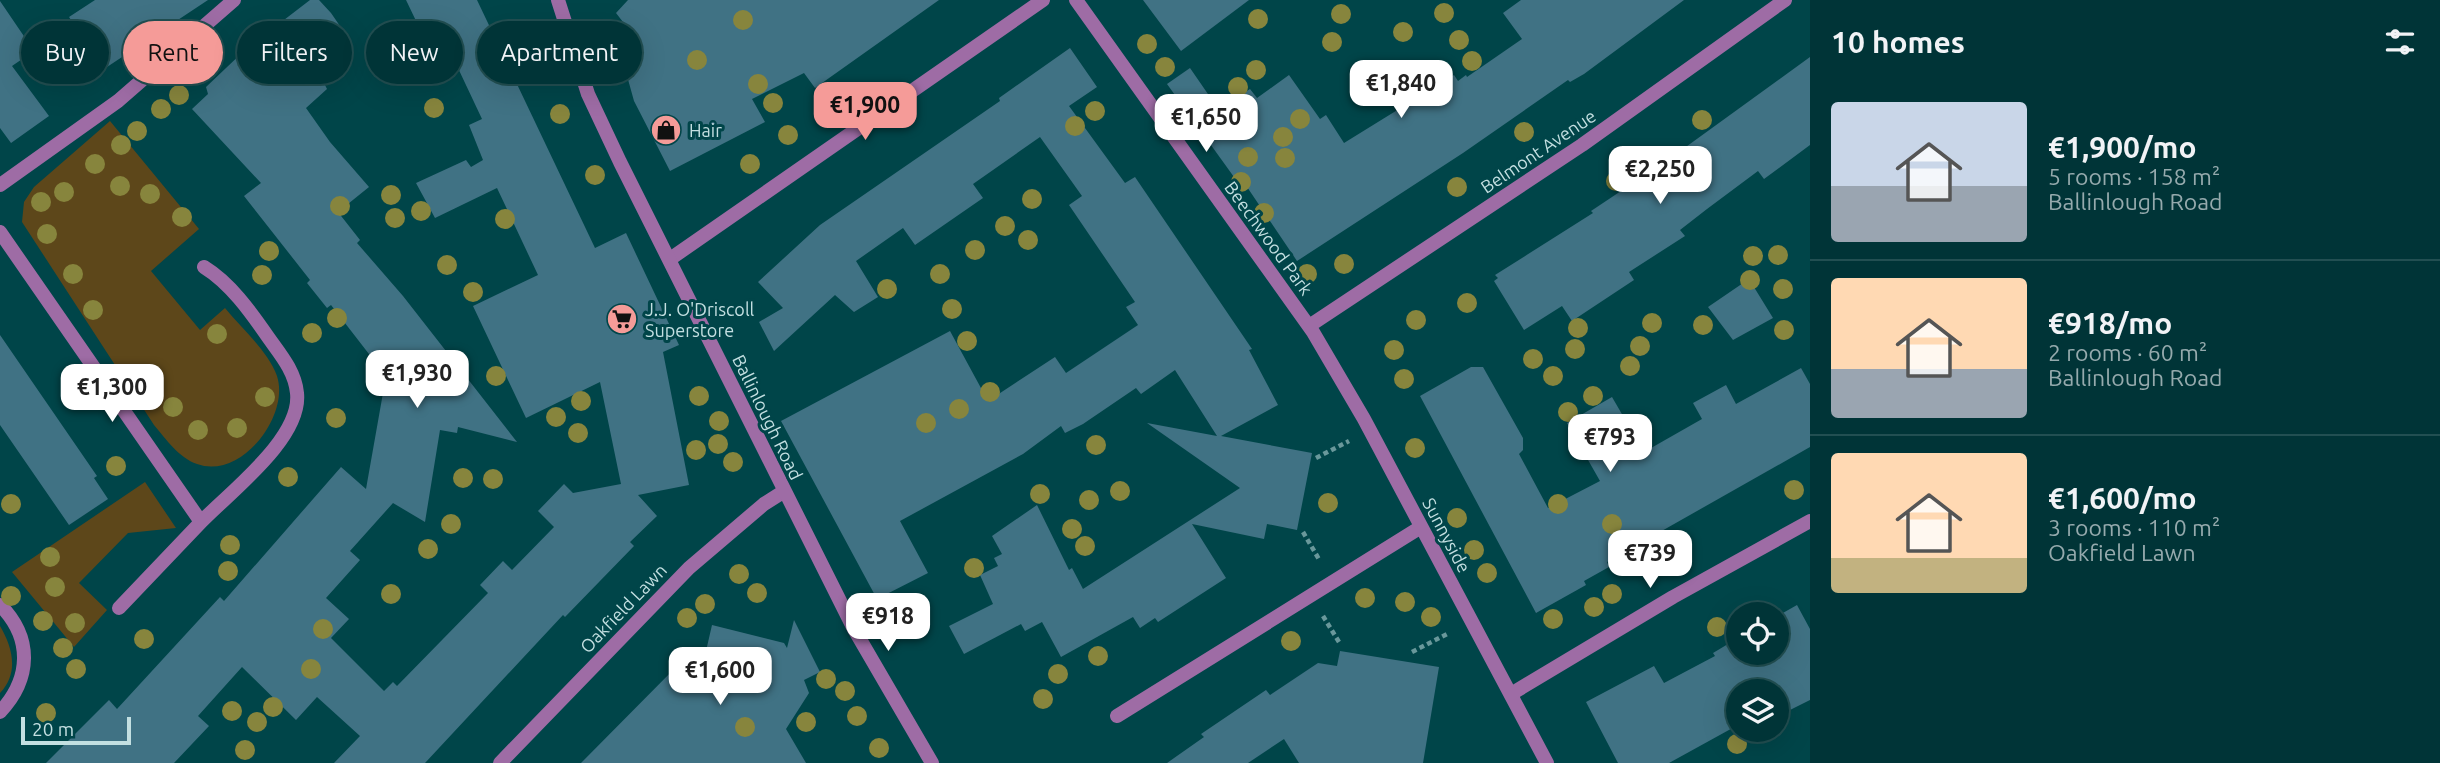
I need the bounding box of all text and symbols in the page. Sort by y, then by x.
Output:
chip: Buy [21,21,109,84]
chip: Rent [123,21,223,84]
chip: Filters [237,21,352,84]
chip: New [366,21,463,84]
chip: Apartment [477,21,642,84]
icon: filters [2381,23,2419,61]
text: 10 homes [1831,25,1965,59]
pin: €1,840 [1344,60,1458,120]
text: €1,840 [1366,70,1436,95]
pin: €1,900 [808,82,922,142]
text: €1,900 [830,92,900,117]
pin: €1,650 [1149,94,1263,154]
text: €1,650 [1171,104,1241,129]
street label: Belmont Avenue [1477,105,1599,197]
shop icon: Hair [649,113,683,147]
place label: Hair [689,120,722,140]
icon: home [1887,130,1971,214]
text: €1,900/mo [2048,130,2197,164]
pin: €2,250 [1603,146,1717,206]
text: €2,250 [1625,156,1695,181]
text: 5 rooms · 158 m² [2048,164,2220,189]
street label: Beechwood Park [1221,177,1317,299]
text: Ballinlough Road [2048,189,2222,214]
place label: J.J. O'Driscoll Superstore [645,299,755,340]
supermarket icon: J.J. O'Driscoll Superstore [605,302,639,336]
icon: home [1887,306,1971,390]
text: €918/mo [2048,306,2172,340]
text: 2 rooms · 60 m² [2048,340,2207,365]
pin: €1,930 [360,350,474,410]
street label: Ballinlough Road [729,351,807,483]
text: €1,930 [382,360,452,385]
pin: €1,300 [55,364,169,424]
text: Ballinlough Road [2048,365,2222,390]
text: €1,300 [77,374,147,399]
pin: €793 [1569,414,1651,474]
text: €793 [1584,424,1636,449]
icon: home [1887,481,1971,565]
text: €1,600/mo [2048,481,2197,515]
street label: Sunnyside [1419,494,1475,576]
text: 3 rooms · 110 m² [2048,515,2220,540]
pin: €739 [1609,530,1691,590]
text: €739 [1624,540,1676,565]
text: Oakfield Lawn [2048,540,2196,565]
street label: Oakfield Lawn [576,560,670,656]
pin: €918 [847,594,929,653]
map controls [1726,602,1789,742]
button: locate [1726,602,1789,665]
text: €918 [862,603,914,628]
pin: €1,600 [663,648,777,707]
text: €1,600 [685,657,755,682]
button: layers [1726,679,1789,742]
scale bar [21,714,131,746]
text: 20 m [32,718,74,740]

